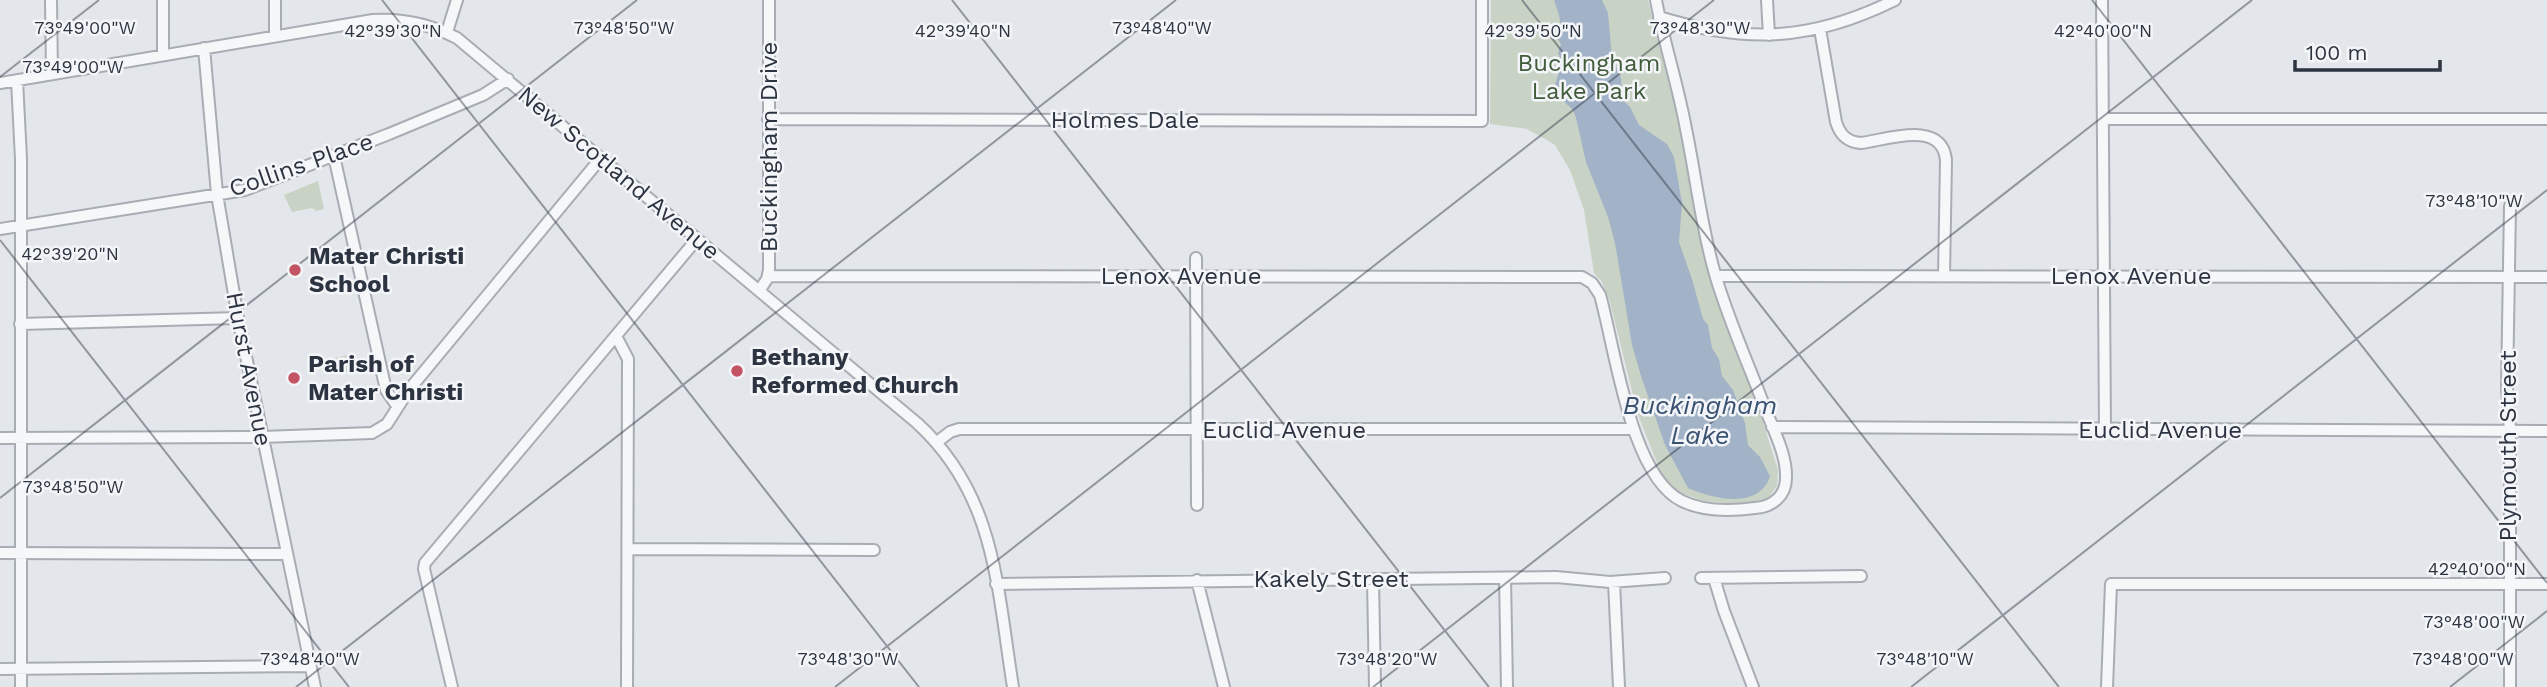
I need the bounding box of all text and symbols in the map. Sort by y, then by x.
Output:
text: 73°49'00"W [34,17,136,38]
text: 73°48'50"W [574,17,674,38]
text: 73°48'40"W [1112,17,1212,38]
text: 73°48'30"W [1650,17,1750,38]
text: 42°39'30"N [344,20,442,41]
text: 42°39'40"N [915,20,1011,41]
text: 42°39'50"N [1484,20,1582,41]
text: 42°40'00"N [2054,20,2152,41]
scale bar [2295,28,2440,72]
text: 100 m [2306,40,2368,65]
street label: Buckingham Drive [755,42,783,252]
park label: Buckingham Lake Park [1518,49,1660,105]
text: 73°49'00"W [22,56,124,77]
street label: New Scotland Avenue [512,80,726,266]
street label: Holmes Dale [1051,106,1199,134]
street label: Collins Place [225,127,377,203]
text: 73°48'10"W [2425,190,2523,211]
place label: Mater Christi School [309,242,464,298]
text: 42°39'20"N [21,243,119,264]
marker: Mater Christi School [287,262,303,278]
street label: Lenox Avenue [1100,262,1262,290]
street label: Lenox Avenue [2050,262,2212,290]
street label: Hurst Avenue [220,290,278,448]
place label: Bethany Reformed Church [751,343,959,399]
place label: Parish of Mater Christi [308,350,463,406]
street label: Plymouth Street [2494,350,2522,542]
marker: Bethany Reformed Church [729,363,745,379]
marker: Parish of Mater Christi [286,370,302,386]
water label: Buckingham Lake [1623,390,1777,450]
street label: Euclid Avenue [1202,416,1366,444]
street label: Euclid Avenue [2078,416,2242,444]
text: 73°48'50"W [23,476,123,497]
text: 42°40'00"N [2428,558,2526,579]
street label: Kakely Street [1254,565,1408,593]
text: 73°48'00"W [2423,611,2525,632]
text: 73°48'40"W [260,648,360,669]
text: 73°48'30"W [798,648,898,669]
text: 73°48'20"W [1337,648,1437,669]
text: 73°48'10"W [1876,648,1974,669]
text: 73°48'00"W [2412,648,2514,669]

